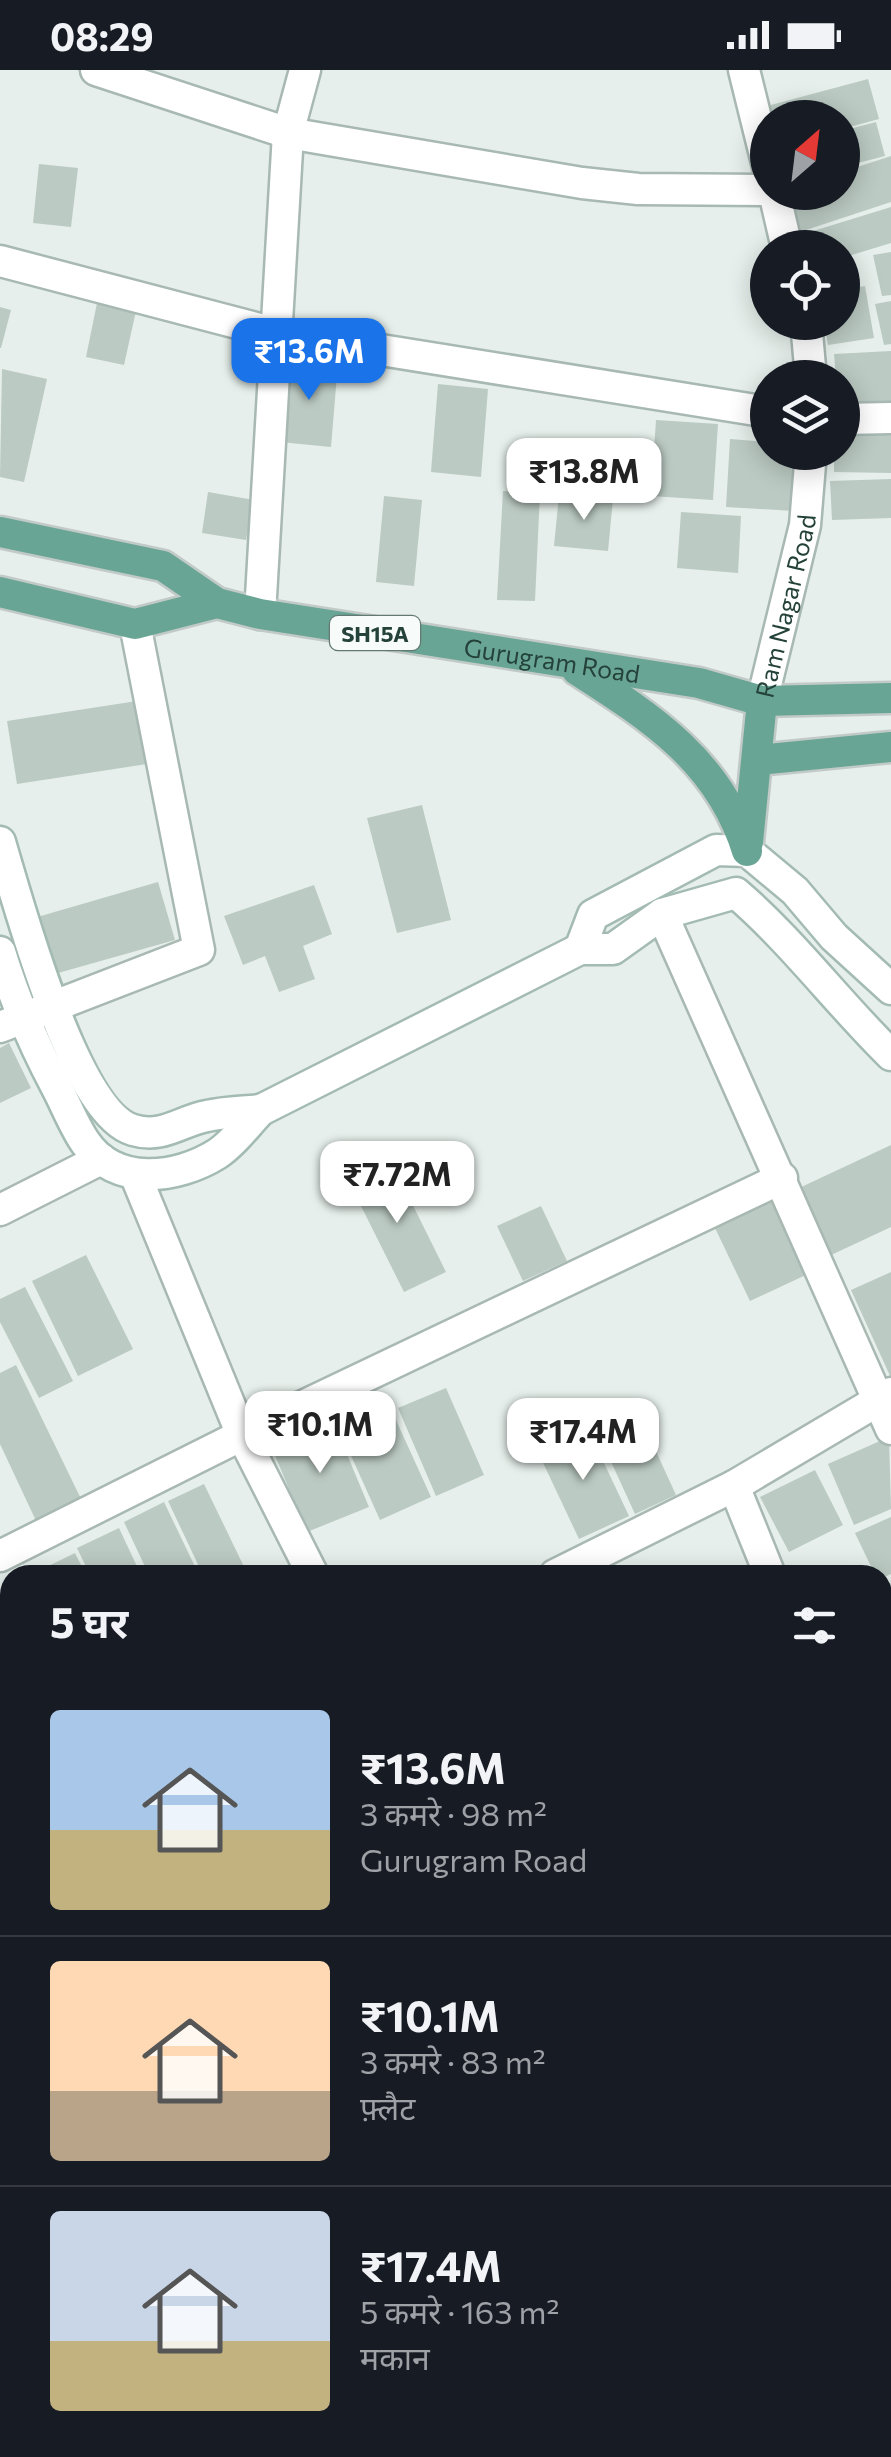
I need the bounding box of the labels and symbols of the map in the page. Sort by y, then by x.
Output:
north arrow [750,100,860,210]
pin: ₹13.6M [228,318,390,403]
pin: ₹13.8M [503,438,665,523]
street label: Ram Nagar Road [748,513,821,701]
road number: SH15A [330,616,420,650]
street label: Gurugram Road [462,631,642,689]
pin: ₹7.72M [316,1141,478,1226]
pin: ₹10.1M [239,1391,401,1476]
pin: ₹17.4M [502,1398,664,1483]

